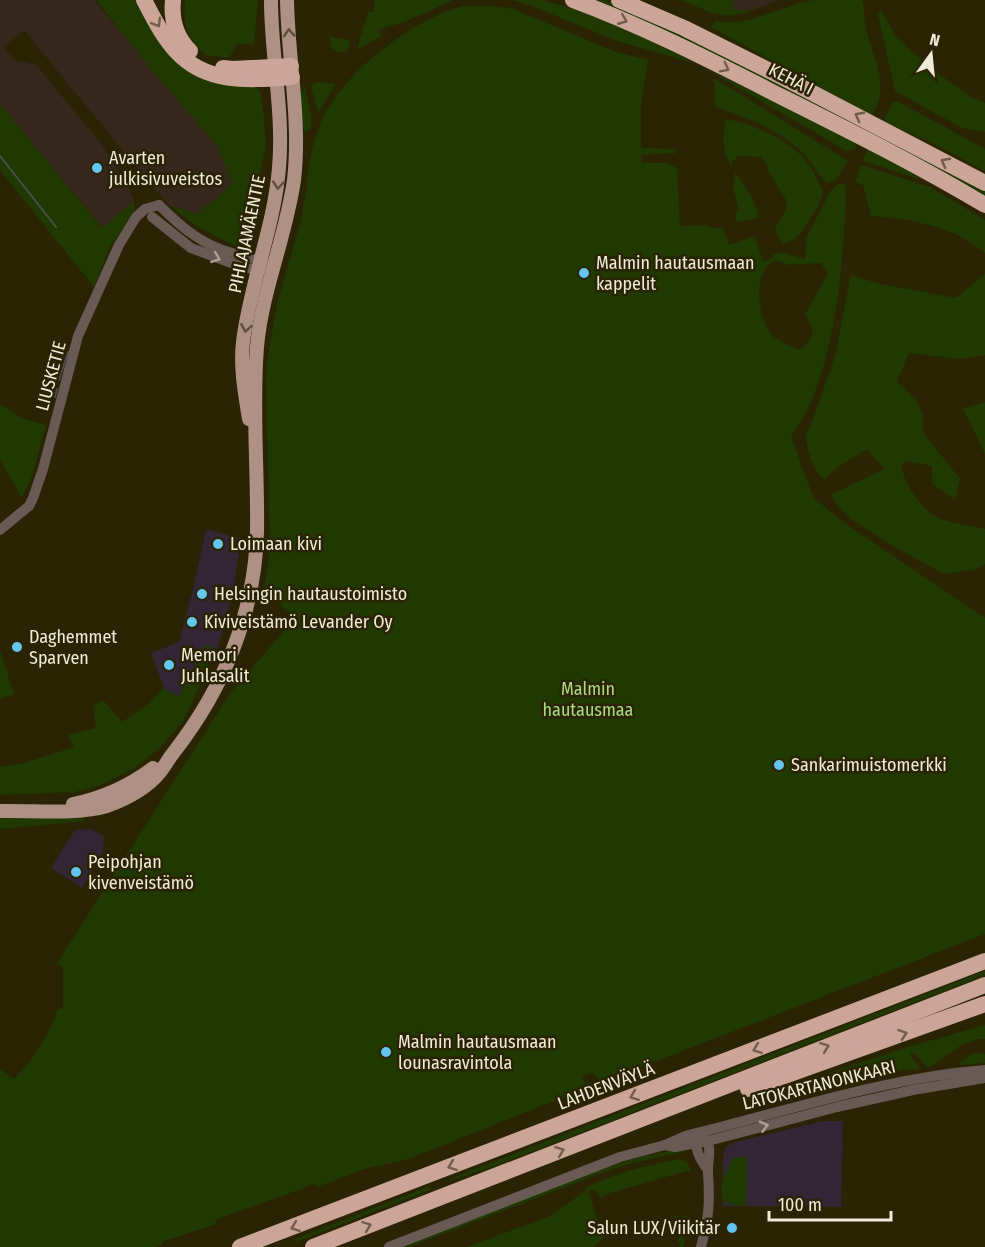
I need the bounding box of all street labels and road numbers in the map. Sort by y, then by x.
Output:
street label: KEHÄ I [765,58,817,100]
street label: PIHLAJAMÄENTIE [224,173,270,295]
street label: LIUSKETIE [31,339,71,413]
street label: LATOKARTANONKAARI [740,1055,898,1115]
street label: LAHDENVÄYLÄ [554,1057,658,1115]

